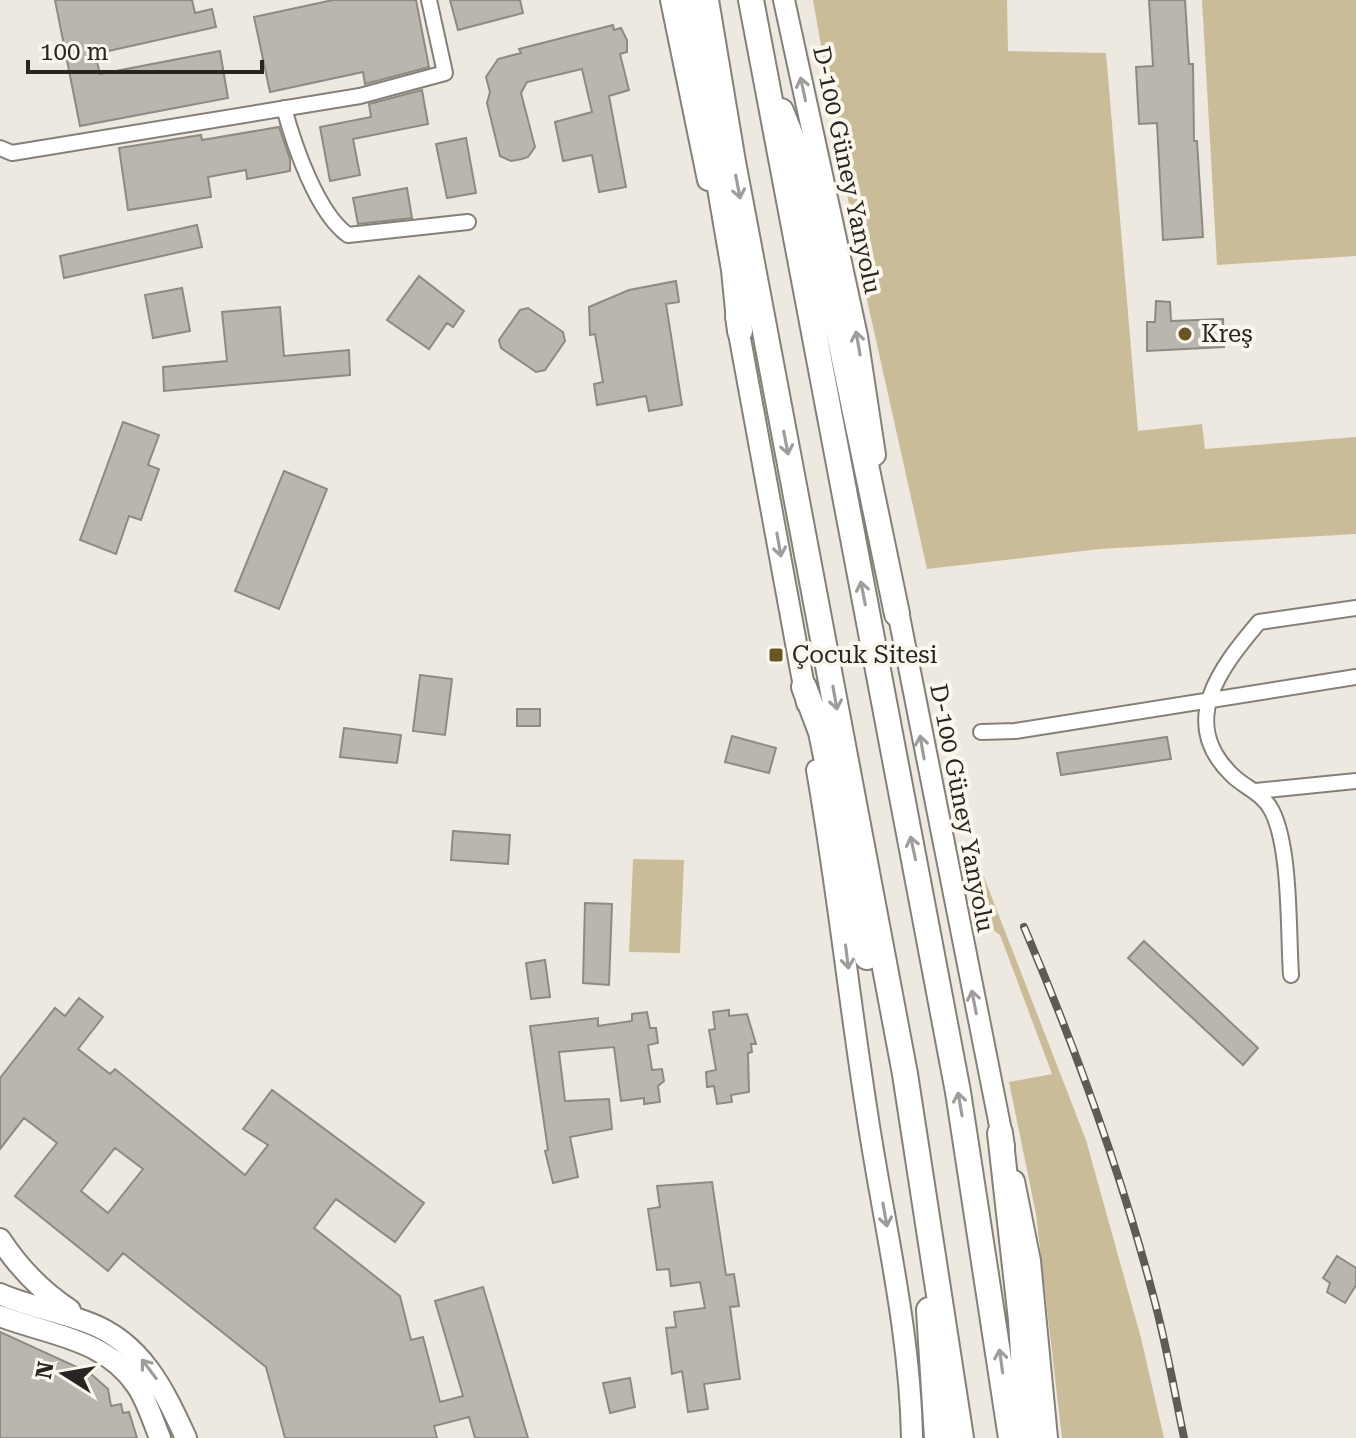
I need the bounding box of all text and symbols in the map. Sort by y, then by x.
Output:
scale bar [28,24,262,74]
text: 100 m [40,38,108,66]
street label: D-100 Güney Yanyolu [807,44,887,296]
one-way arrow [795,76,810,102]
one-way arrow [731,174,746,200]
place label: Kreş [1201,320,1253,348]
marker: Kreş [1176,325,1194,343]
one-way arrow [849,331,864,356]
one-way arrow [779,430,794,455]
one-way arrow [773,532,788,557]
one-way arrow [854,581,869,606]
place label: Çocuk Sitesi [792,641,938,669]
marker: Çocuk Sitesi [767,646,785,664]
street label: D-100 Güney Yanyolu [924,682,1000,934]
one-way arrow [828,685,843,710]
one-way arrow [914,735,929,760]
one-way arrow [905,836,920,862]
one-way arrow [840,944,855,970]
one-way arrow [966,989,981,1015]
one-way arrow [951,1092,966,1117]
one-way arrow [878,1201,893,1227]
north arrow [24,1334,104,1414]
one-way arrow [993,1348,1008,1374]
one-way arrow [141,1359,158,1381]
text: N [31,1360,59,1381]

